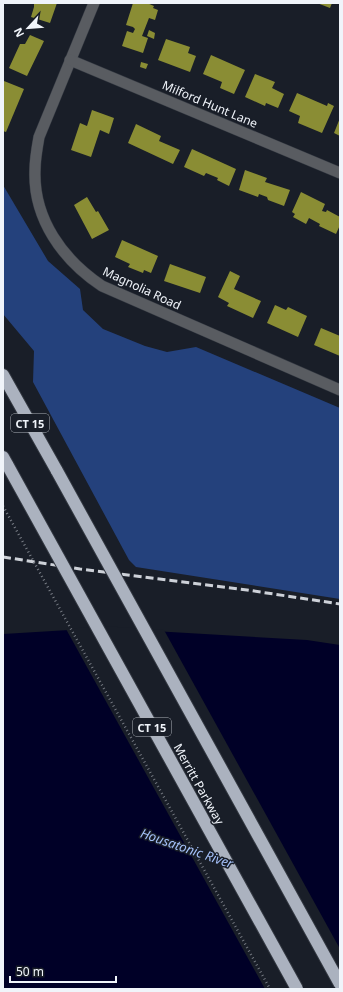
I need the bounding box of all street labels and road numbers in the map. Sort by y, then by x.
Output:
street label: Milford Hunt Lane [160,76,261,132]
street label: Magnolia Road [100,262,184,314]
road number: CT 15 [11,414,49,432]
road number: CT 15 [133,718,171,736]
street label: Merritt Parkway [170,740,229,828]

